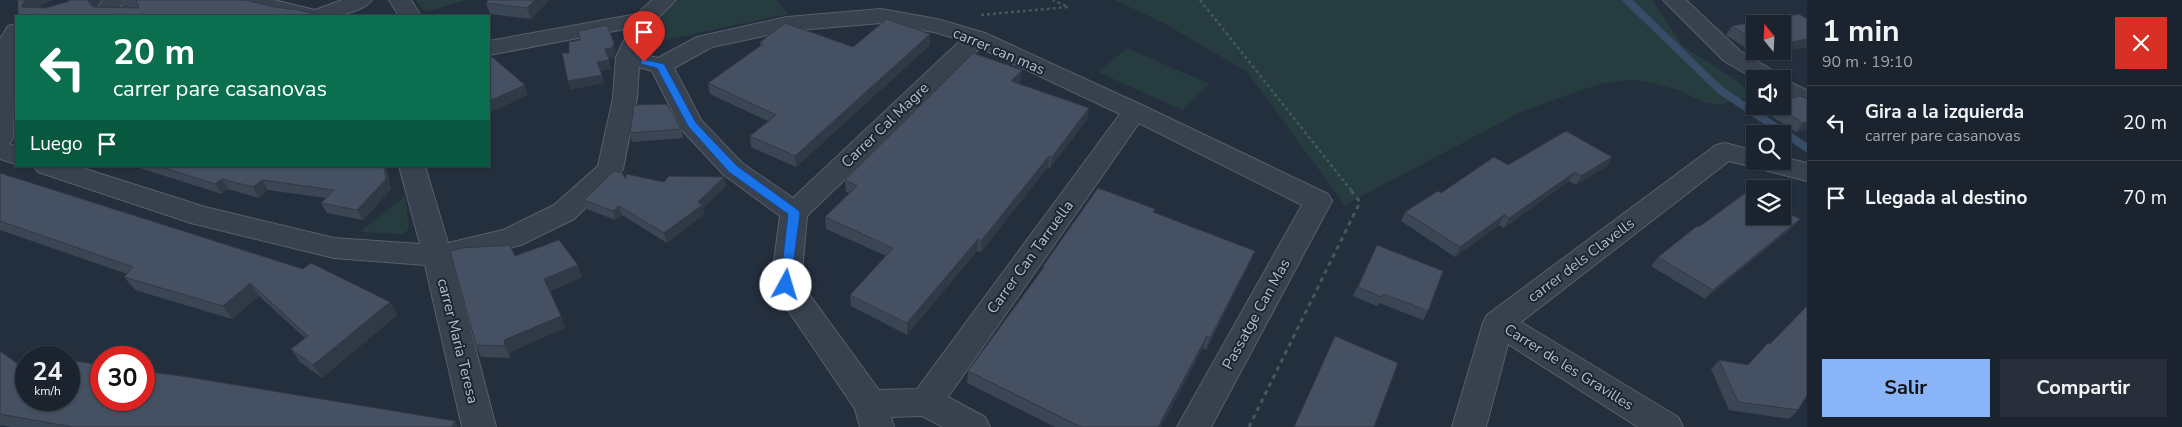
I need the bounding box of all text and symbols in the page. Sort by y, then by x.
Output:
pin [623,11,665,62]
text: 1 min [1822,11,1900,52]
north arrow [1746,15,1791,60]
map controls [1746,15,1791,225]
button: close [2115,17,2167,69]
icon: arrive [630,18,658,46]
street label: carrer can mas [950,23,1048,79]
text: 20 m [113,29,195,76]
icon: left [30,35,95,100]
text: 90 m · 19:10 [1822,51,1913,73]
button: sound [1746,70,1791,115]
text: carrer pare casanovas [113,74,327,104]
street label: Carrer Cal Magre [837,78,933,172]
text: Gira a la izquierda [1865,99,2024,125]
icon: left [1822,109,1850,137]
text: 20 m [2123,110,2167,136]
button: search [1746,125,1791,170]
text: carrer pare casanovas [1865,125,2021,147]
icon: arrive [93,130,121,158]
text: Luego [30,131,83,157]
button: layers [1746,180,1791,225]
icon: arrive [1822,184,1850,212]
text: Llegada al destino [1865,185,2027,211]
text: 70 m [2123,185,2167,211]
street label: Carrer Can Tarruella [982,196,1078,318]
street label: carrer dels Clavells [1524,213,1638,307]
street label: Passatge Can Mas [1217,255,1295,373]
position arrow [759,258,811,310]
street label: carrer Maria Teresa [433,276,483,406]
street label: Carrer de les Gravilles [1501,319,1637,415]
speed limit sign: 30 [90,346,155,411]
text: 24 [32,355,63,389]
button: Salir [1822,359,1990,417]
button: Compartir [2000,359,2167,417]
text: km/h [34,383,61,399]

